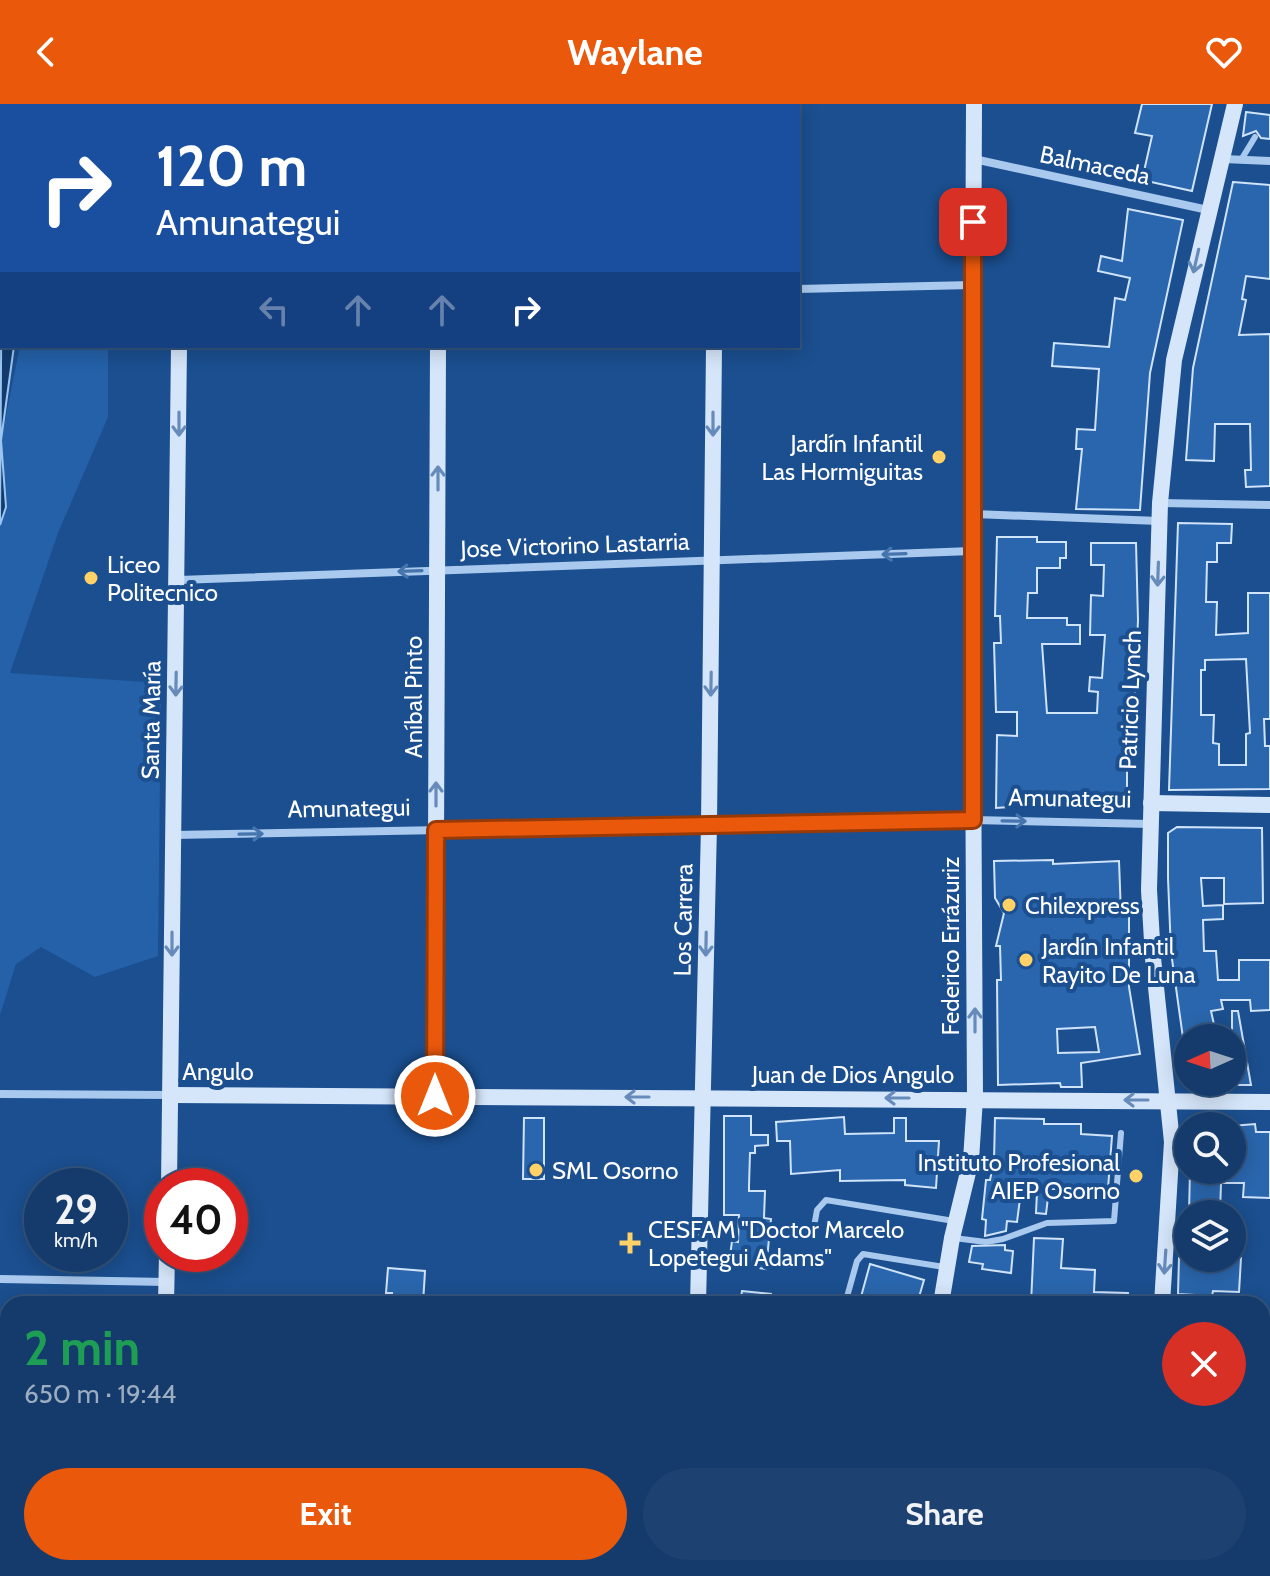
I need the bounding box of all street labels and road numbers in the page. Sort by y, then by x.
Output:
street label: Balmaceda [1037,139,1153,191]
street label: Jose Victorino Lastarria [459,526,690,564]
street label: Patricio Lynch [1113,630,1147,770]
street label: Aníbal Pinto [399,636,428,758]
street label: Santa María [135,660,167,780]
street label: Amunategui [1008,782,1132,814]
street label: Amunategui [287,792,411,824]
street label: Federico Errázuriz [936,857,965,1035]
street label: Los Carrera [668,863,698,977]
street label: Angulo [182,1057,254,1086]
street label: Juan de Dios Angulo [751,1060,954,1089]

